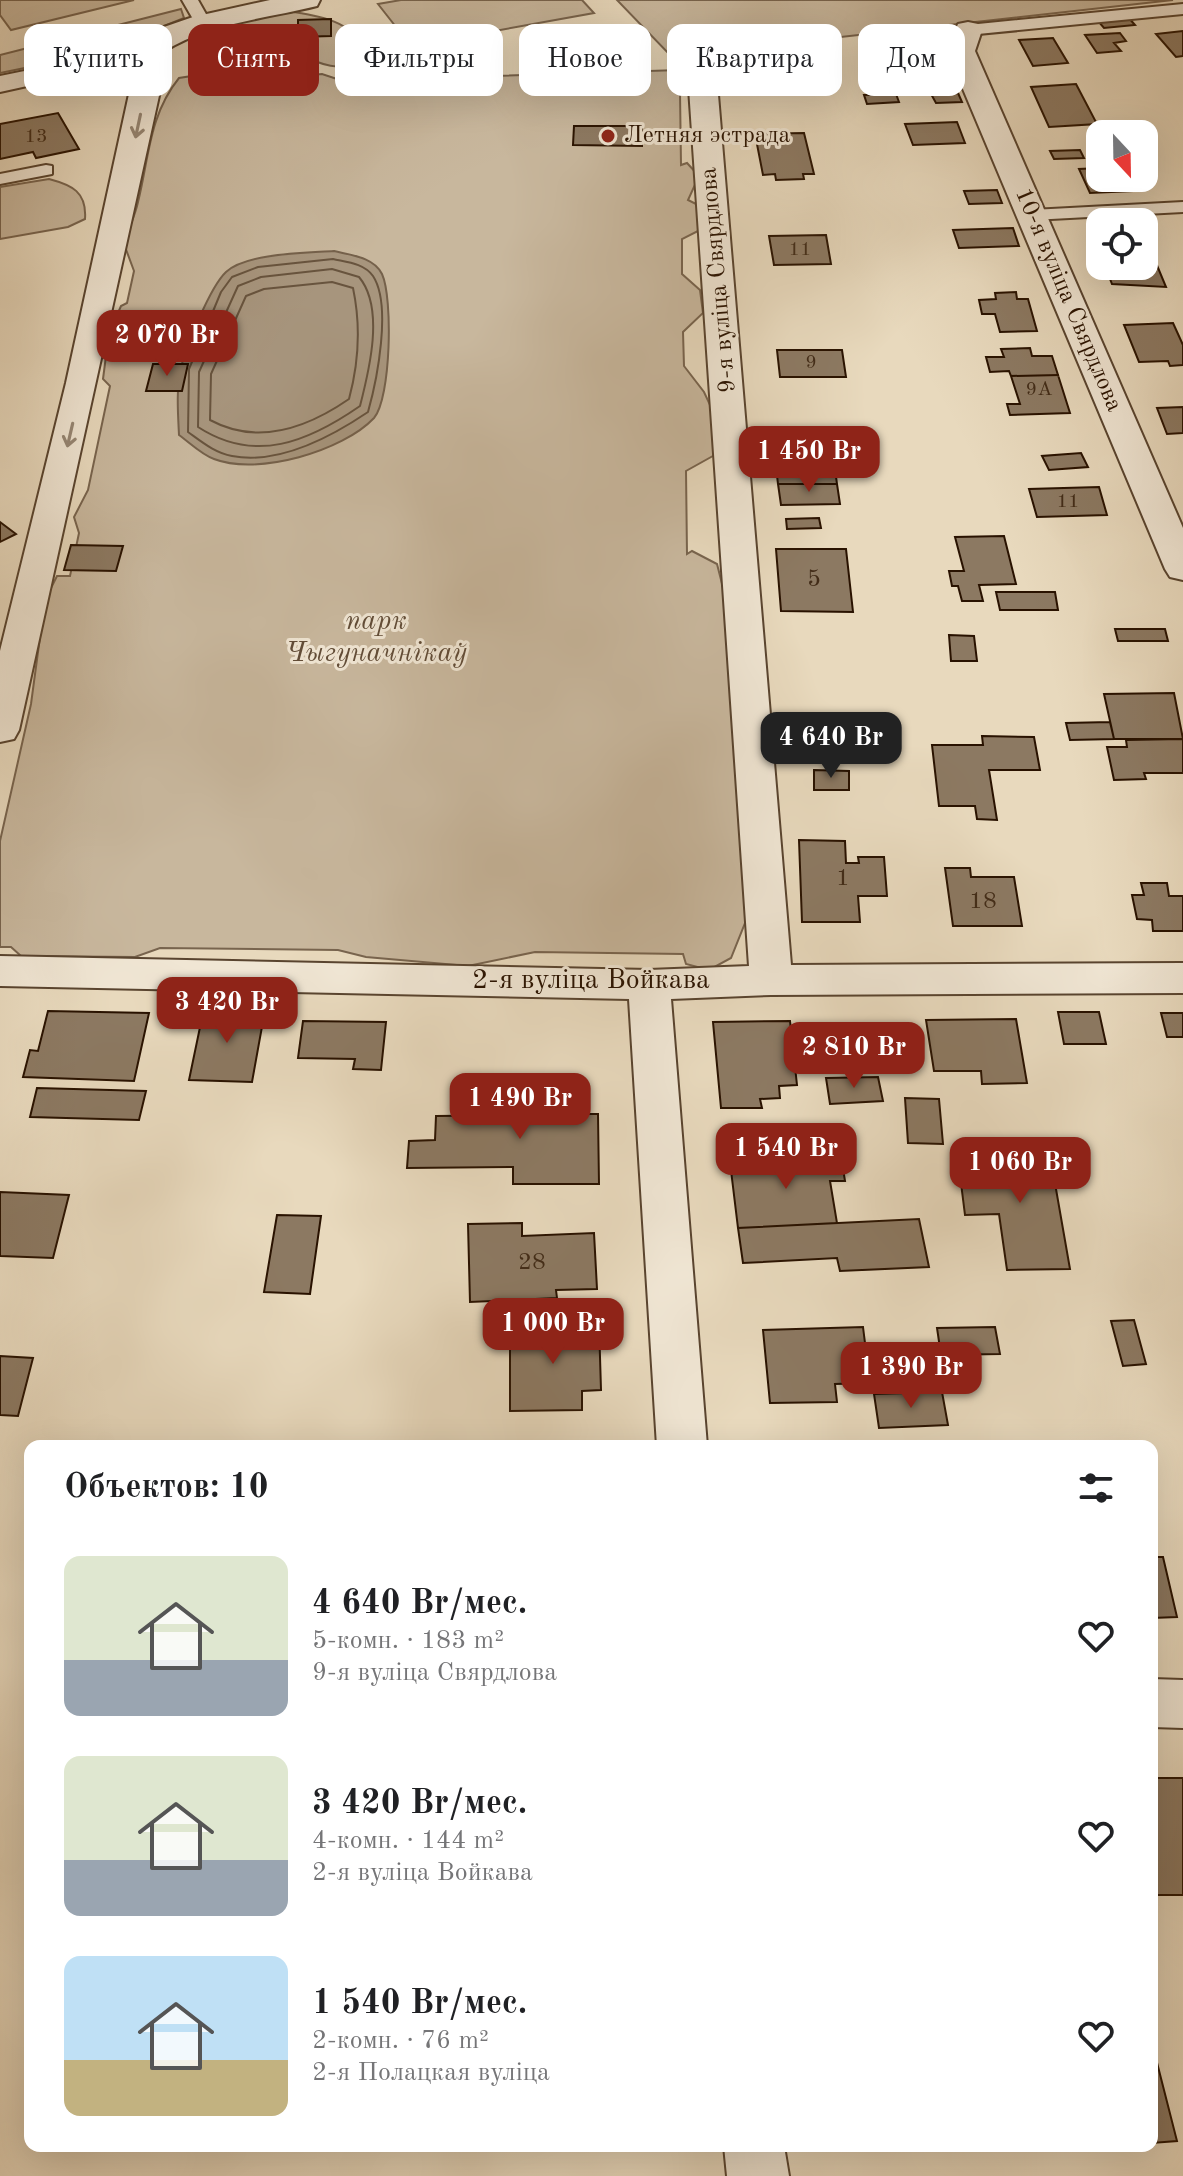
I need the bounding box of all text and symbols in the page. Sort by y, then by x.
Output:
chip: Купить [24,24,172,96]
chip: Снять [188,24,319,96]
chip: Фильтры [335,24,503,96]
chip: Новое [519,24,651,96]
chip: Квартира [667,24,842,96]
chip: Дом [858,24,965,96]
one-way arrow [130,113,145,138]
north arrow [1086,120,1158,192]
map controls [1086,120,1158,280]
place label: Летняя эстрада [624,124,790,148]
house number: 13 [24,127,48,147]
marker: Летняя эстрада [599,127,617,145]
street label: 9-я вуліца Свярдлова [697,166,741,394]
street label: 10-я вуліца Свярдлова [1010,185,1126,415]
button: locate [1086,208,1158,280]
house number: 11 [788,240,812,260]
pin: 2 070 Br [84,310,250,378]
text: 2 070 Br [115,323,219,349]
house number: 9 [805,353,817,373]
house number: 9А [1026,380,1052,400]
one-way arrow [62,421,77,447]
pin: 1 450 Br [726,426,892,494]
text: 1 450 Br [757,439,861,465]
house number: 11 [1056,492,1080,512]
house number: 5 [807,568,821,592]
park label: парк Чыгуначнікаў [285,608,467,668]
pin: 4 640 Br [748,712,914,780]
text: 4 640 Br [779,725,883,751]
house number: 1 [836,867,850,891]
house number: 18 [969,890,997,914]
street label: 2-я вуліца Войкава [472,967,710,995]
pin: 3 420 Br [144,977,310,1045]
text: 3 420 Br [175,990,279,1016]
pin: 2 810 Br [771,1022,937,1090]
text: 2 810 Br [802,1035,906,1061]
pin: 1 490 Br [437,1073,603,1141]
text: 1 490 Br [468,1086,572,1112]
pin: 1 540 Br [703,1123,869,1191]
text: 1 540 Br [734,1136,838,1162]
pin: 1 060 Br [937,1137,1103,1205]
text: 1 060 Br [968,1150,1072,1176]
house number: 28 [518,1251,546,1275]
pin: 1 000 Br [470,1298,636,1366]
text: 1 000 Br [501,1311,605,1337]
pin: 1 390 Br [828,1342,994,1410]
text: 1 390 Br [859,1355,963,1381]
icon: filters [1074,1466,1118,1510]
text: Объектов: 10 [64,1471,268,1505]
text: 4 640 Br/мес. [312,1587,527,1621]
icon: home [128,1588,224,1684]
icon: heart [1074,1614,1118,1658]
text: 5-комн. · 183 m² [312,1628,504,1654]
text: 9-я вуліца Свярдлова [312,1660,557,1686]
text: 3 420 Br/мес. [312,1787,527,1821]
icon: home [128,1788,224,1884]
icon: heart [1074,1814,1118,1858]
text: 4-комн. · 144 m² [312,1828,504,1854]
text: 2-я вуліца Войкава [312,1860,533,1886]
text: 1 540 Br/мес. [312,1987,527,2021]
icon: home [128,1988,224,2084]
icon: heart [1074,2014,1118,2058]
text: 2-комн. · 76 m² [312,2028,489,2054]
text: 2-я Полацкая вуліца [312,2060,550,2086]

